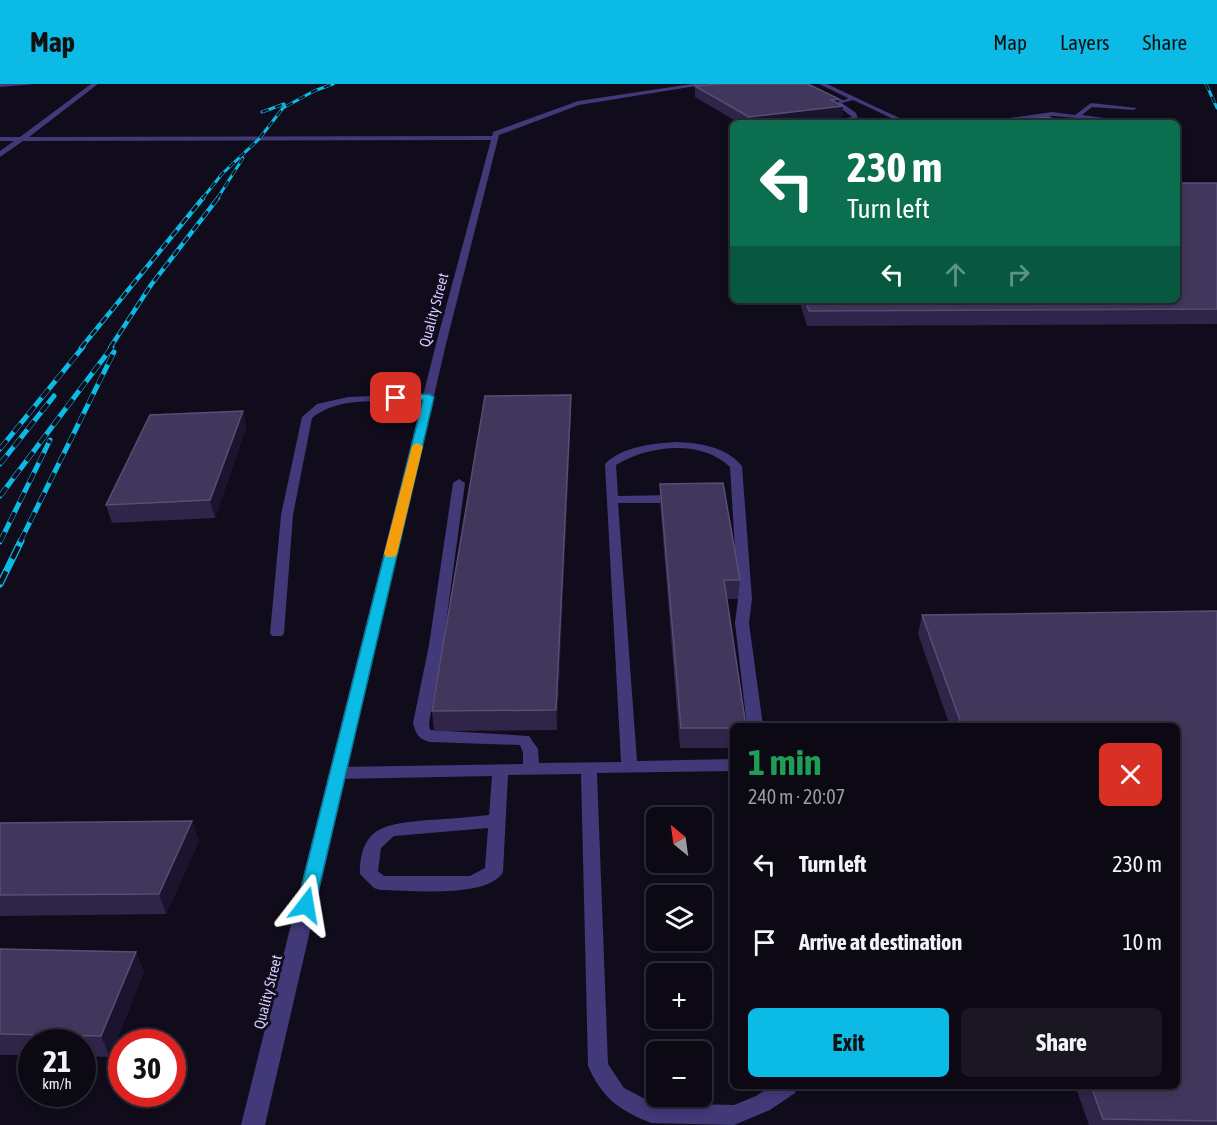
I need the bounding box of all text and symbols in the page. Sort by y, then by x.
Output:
text: Map [30,26,75,58]
text: Map [993,30,1027,54]
text: Layers [1060,30,1110,54]
text: Share [1143,30,1187,54]
text: 230 m [847,143,942,191]
icon: left [748,144,826,222]
text: Turn left [847,193,930,224]
icon: left [876,258,909,291]
icon: ahead [939,258,972,291]
icon: right [1002,258,1035,291]
street label: Quality Street [415,271,452,349]
pin [370,372,421,423]
icon: arrive [379,381,412,414]
text: 1 min [748,741,822,783]
button: close [1099,743,1162,806]
text: 240 m · 20:07 [748,785,845,808]
north arrow [646,807,712,873]
map controls [646,807,712,1107]
icon: left [748,848,781,881]
text: Turn left [799,851,866,877]
text: 230 m [1112,851,1162,877]
position arrow [274,873,338,937]
button: layers [646,885,712,951]
icon: arrive [748,926,781,959]
text: Arrive at destination [799,929,962,955]
text: 10 m [1122,929,1162,955]
street label: Quality Street [250,953,285,1031]
button: + [646,963,712,1029]
button: Exit [748,1008,949,1077]
button: Share [961,1008,1162,1077]
speed limit sign: 30 [108,1029,186,1107]
button: − [646,1041,712,1107]
text: 21 [43,1044,71,1078]
text: km/h [42,1075,72,1092]

